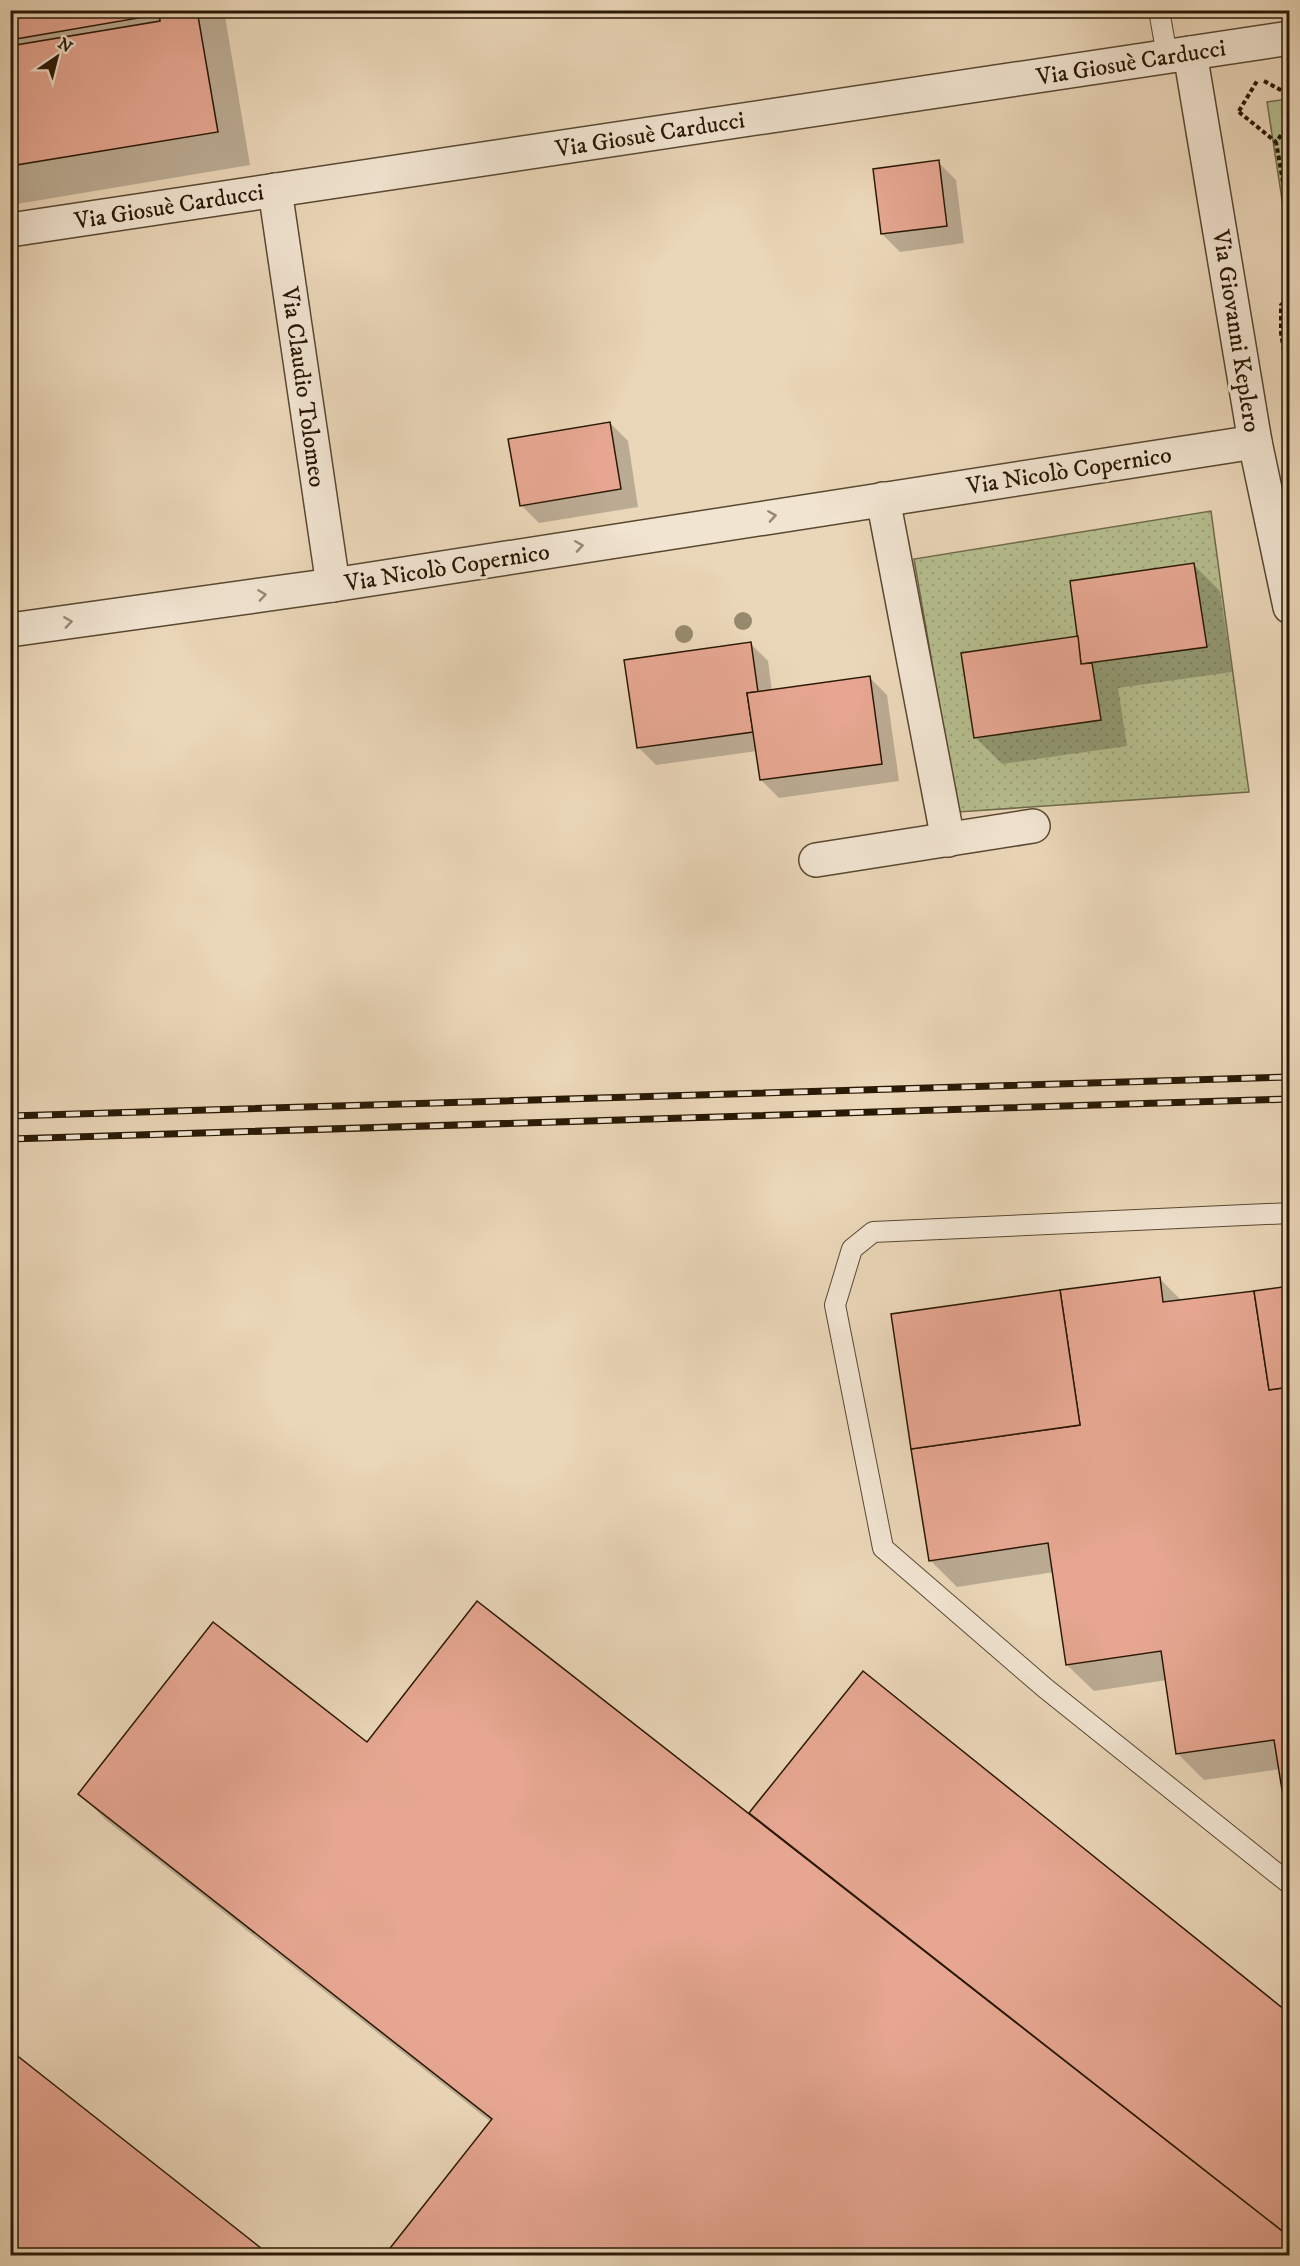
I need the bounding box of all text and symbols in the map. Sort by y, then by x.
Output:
north arrow [27,27,87,87]
street label: Via Giosuè Carducci [1033,33,1228,93]
text: N [54,34,76,57]
street label: Via Giosuè Carducci [552,105,747,165]
street label: Via Giosuè Carducci [71,177,266,237]
street label: Via Giovanni Keplero [1205,227,1267,434]
street label: Via Claudio Tolomeo [274,284,332,489]
street label: Via Nicolò Copernico [964,440,1174,502]
one-way arrow [767,511,776,523]
street label: Via Nicolò Copernico [342,537,552,599]
one-way arrow [574,541,584,553]
one-way arrow [257,589,266,601]
one-way arrow [64,616,73,628]

